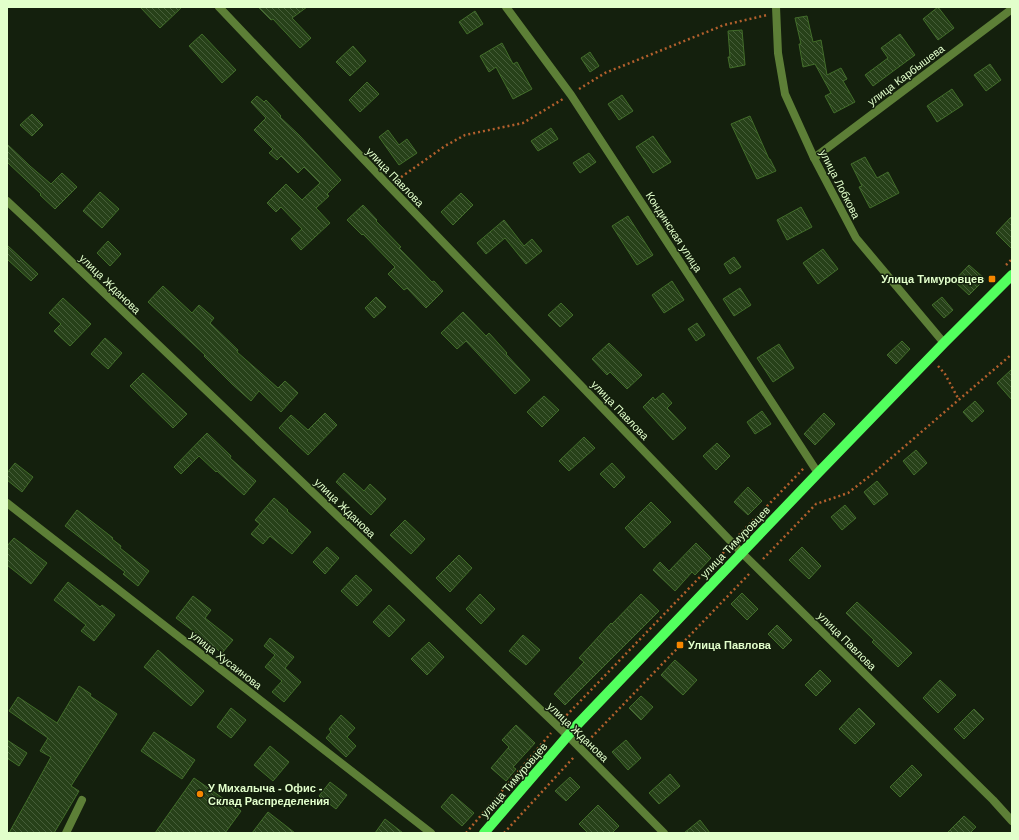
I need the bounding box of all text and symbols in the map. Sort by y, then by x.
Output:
street label: улица Карбышева [865,42,947,108]
street label: улица Павлова [364,145,427,210]
street label: улица Лобкова [817,147,863,221]
street label: Кондинская улица [644,190,705,275]
street label: улица Жданова [77,252,144,317]
place label: Улица Тимуровцев [881,273,984,285]
marker: Улица Тимуровцев [987,274,997,284]
street label: улица Павлова [589,378,652,443]
street label: улица Жданова [312,476,379,541]
street label: улица Тимуровцев [698,504,772,580]
street label: улица Павлова [815,609,879,673]
street label: улица Хусаинова [188,628,265,692]
place label: Улица Павлова [688,639,772,651]
marker: Улица Павлова [675,640,685,650]
street label: улица Жданова [545,700,612,765]
street label: улица Тимуровцев [478,740,550,820]
place label: У Михалыча - Офис - Склад Распределения [208,782,330,807]
marker: У Михалыча - Офис - Склад Распределения [195,789,205,799]

